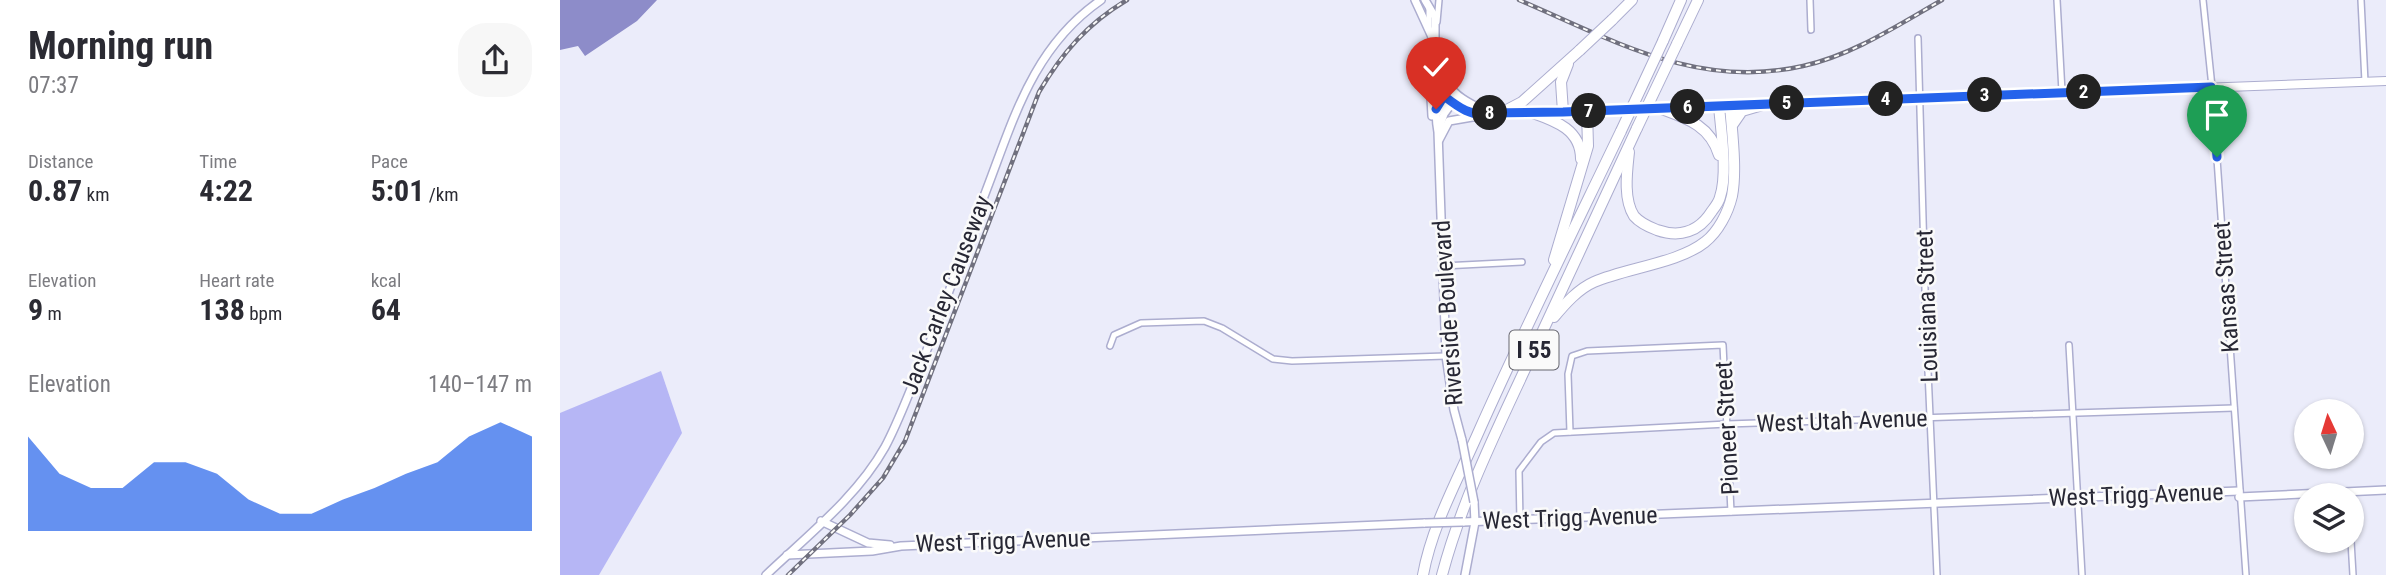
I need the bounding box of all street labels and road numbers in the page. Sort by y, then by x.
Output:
street label: Jack Carley Causeway [895,192,997,398]
street label: Riverside Boulevard [1428,219,1468,407]
street label: Kansas Street [2207,221,2245,353]
street label: Louisiana Street [1910,229,1944,383]
road number: I 55 [1510,330,1558,370]
street label: Pioneer Street [1710,360,1744,496]
street label: West Utah Avenue [1756,404,1928,438]
street label: West Trigg Avenue [2048,478,2224,512]
street label: West Trigg Avenue [1482,501,1658,535]
street label: West Trigg Avenue [915,524,1091,558]

